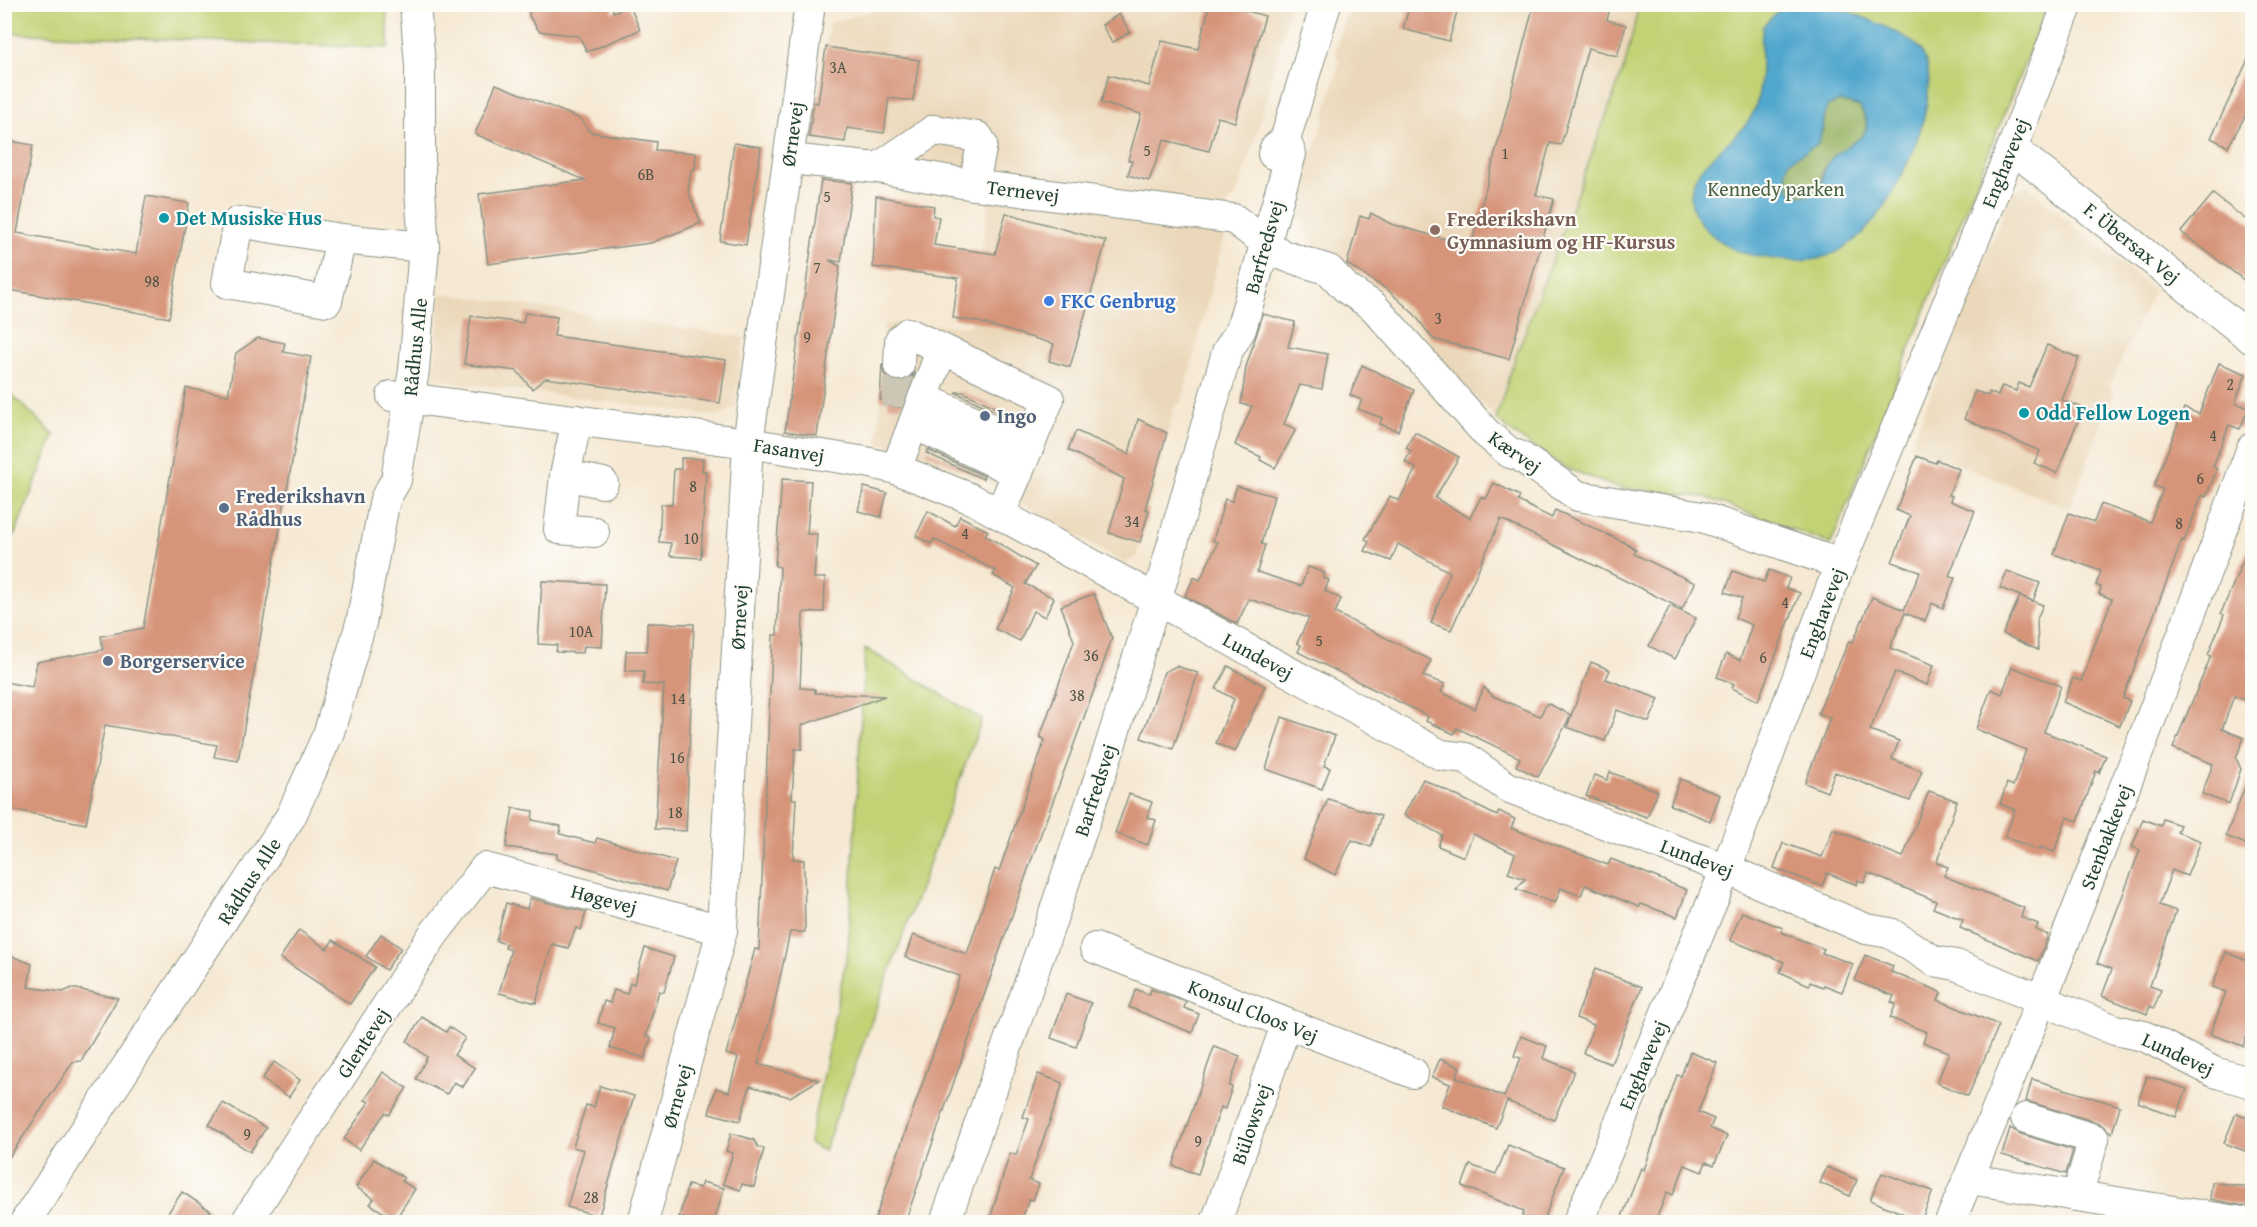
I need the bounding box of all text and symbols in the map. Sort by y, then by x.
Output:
house number: 3A [829,55,847,79]
street label: Ørnevej [773,100,810,168]
street label: Enghavevej [1973,113,2036,212]
house number: 5 [1143,138,1151,162]
house number: 1 [1501,141,1509,165]
house number: 6B [638,162,654,186]
street label: Ternevej [985,172,1061,209]
park label: Kennedy parken [1708,174,1844,203]
house number: 5 [823,184,831,208]
street label: F. Übersax Vej [2078,195,2187,291]
street label: Barfredsvej [1236,197,1291,297]
place label: Det Musiske Hus [176,203,322,232]
place label: Frederikshavn Gymnasium og HF-Kursus [1447,204,1675,256]
marker: Det Musiske Hus [157,211,171,225]
marker: Frederikshavn Gymnasium og HF-Kursus [1428,223,1442,237]
house number: 7 [813,255,821,279]
house number: 98 [144,269,160,293]
place label: FKC Genbrug [1061,286,1176,315]
marker: FKC Genbrug [1042,294,1056,308]
street label: Rådhus Alle [395,296,434,398]
house number: 3 [1434,306,1442,330]
house number: 9 [803,325,811,349]
house number: 2 [2226,372,2234,396]
place label: Odd Fellow Logen [2036,398,2190,427]
place label: Ingo [997,401,1037,430]
marker: Odd Fellow Logen [2017,406,2031,420]
marker: Ingo [978,409,992,423]
street label: Kærvej [1483,423,1548,480]
house number: 4 [2209,423,2217,447]
street label: Fasanvej [752,430,827,469]
house number: 6 [2196,466,2204,490]
house number: 8 [689,474,697,498]
place label: Frederikshavn Rådhus [236,481,366,533]
marker: Frederikshavn Rådhus [217,501,231,515]
house number: 34 [1124,509,1140,533]
house number: 8 [2175,511,2183,535]
house number: 4 [961,521,969,545]
house number: 10 [683,526,699,550]
street label: Enghavevej [1791,563,1852,662]
street label: Ørnevej [722,584,755,650]
house number: 4 [1781,590,1789,614]
house number: 10A [568,619,594,643]
street label: Lundevej [1218,624,1299,687]
house number: 5 [1315,628,1323,652]
house number: 36 [1083,643,1099,667]
house number: 6 [1759,645,1767,669]
place label: Borgerservice [120,646,245,675]
marker: Borgerservice [101,654,115,668]
house number: 38 [1069,683,1085,707]
house number: 14 [670,686,686,710]
street label: Barfredsvej [1066,740,1123,840]
house number: 16 [669,745,685,769]
street label: Stenbakkevej [2072,780,2139,894]
house number: 18 [667,800,683,824]
street label: Lundevej [1656,830,1738,885]
street label: Rådhus Alle [210,831,288,930]
street label: Høgevej [568,876,640,921]
street label: Konsul Cloos Vej [1184,971,1323,1050]
street label: Glentevej [329,1002,396,1084]
street label: Enghavevej [1611,1016,1674,1114]
street label: Lundevej [2138,1024,2219,1083]
street label: Ørnevej [654,1061,699,1131]
street label: Bülowsvej [1223,1079,1278,1168]
house number: 9 [243,1122,251,1146]
house number: 9 [1194,1129,1202,1153]
house number: 28 [583,1185,599,1209]

